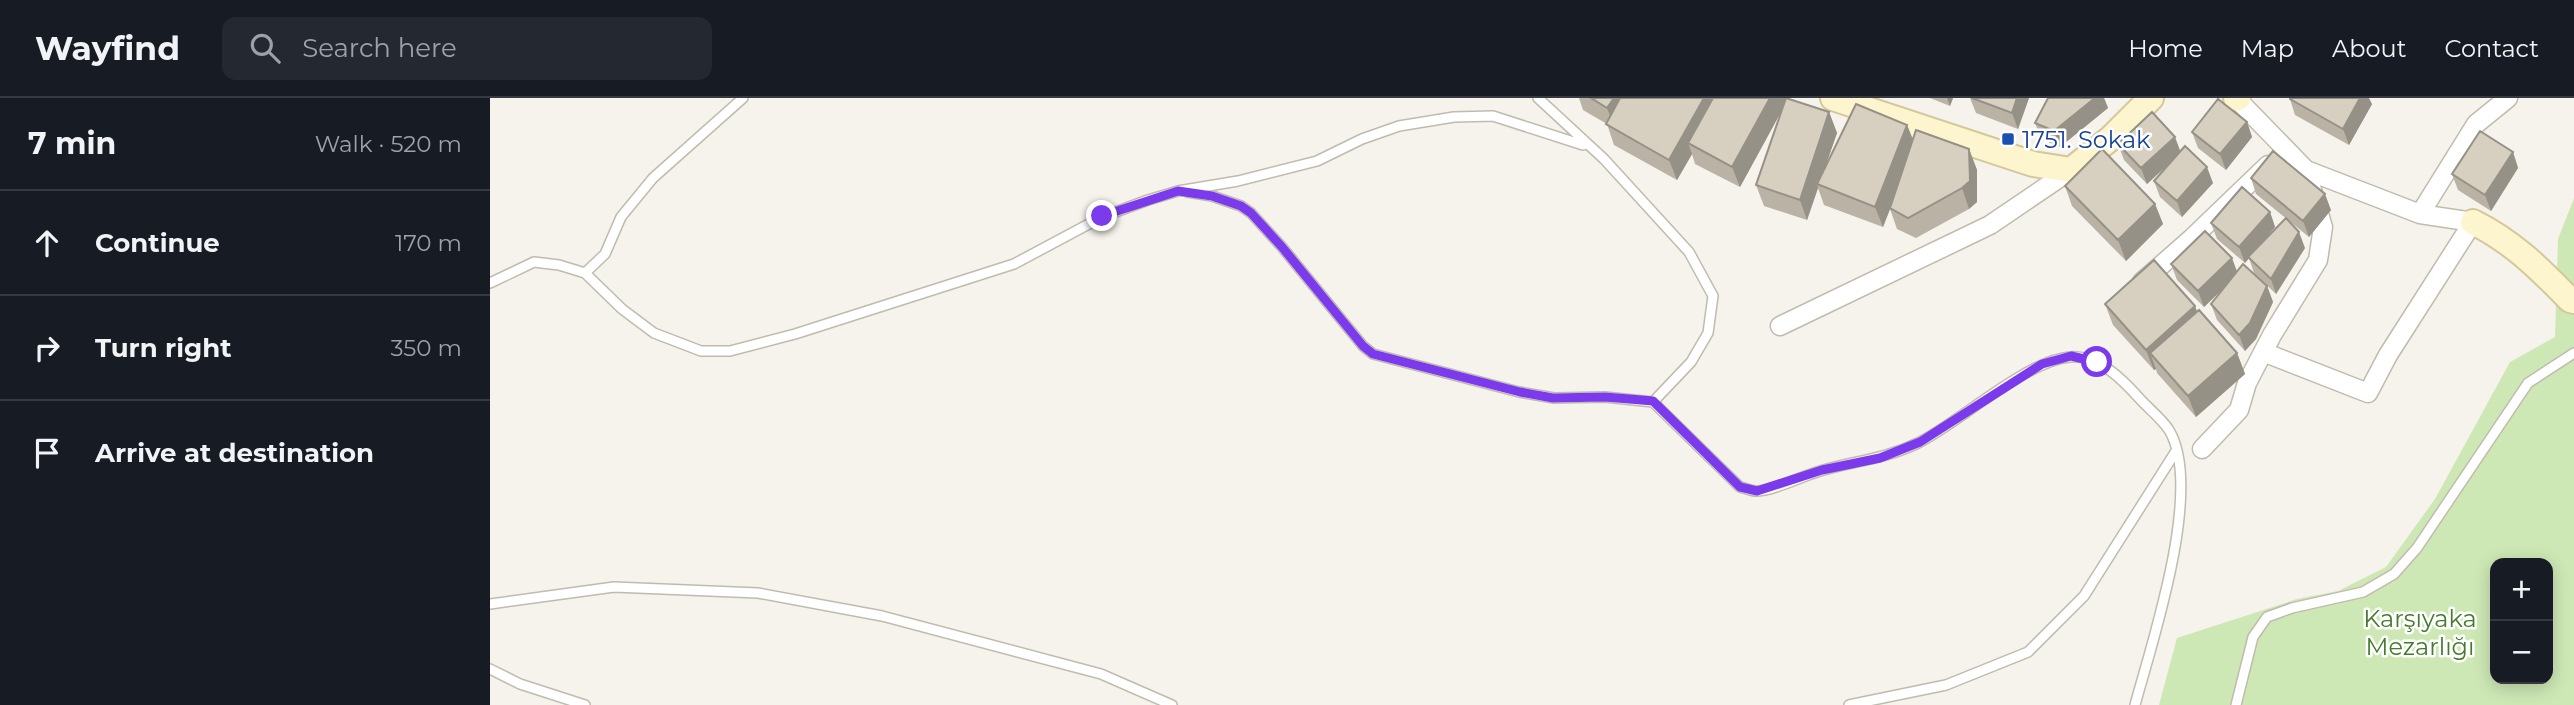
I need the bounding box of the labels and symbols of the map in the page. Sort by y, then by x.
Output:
place label: 1751. Sokak [2022,125,2151,154]
marker: 1751. Sokak [2000,131,2016,147]
route end [1086,200,1117,231]
route start [2081,346,2112,377]
park label: Karşıyaka Mezarlığı [2363,604,2477,661]

